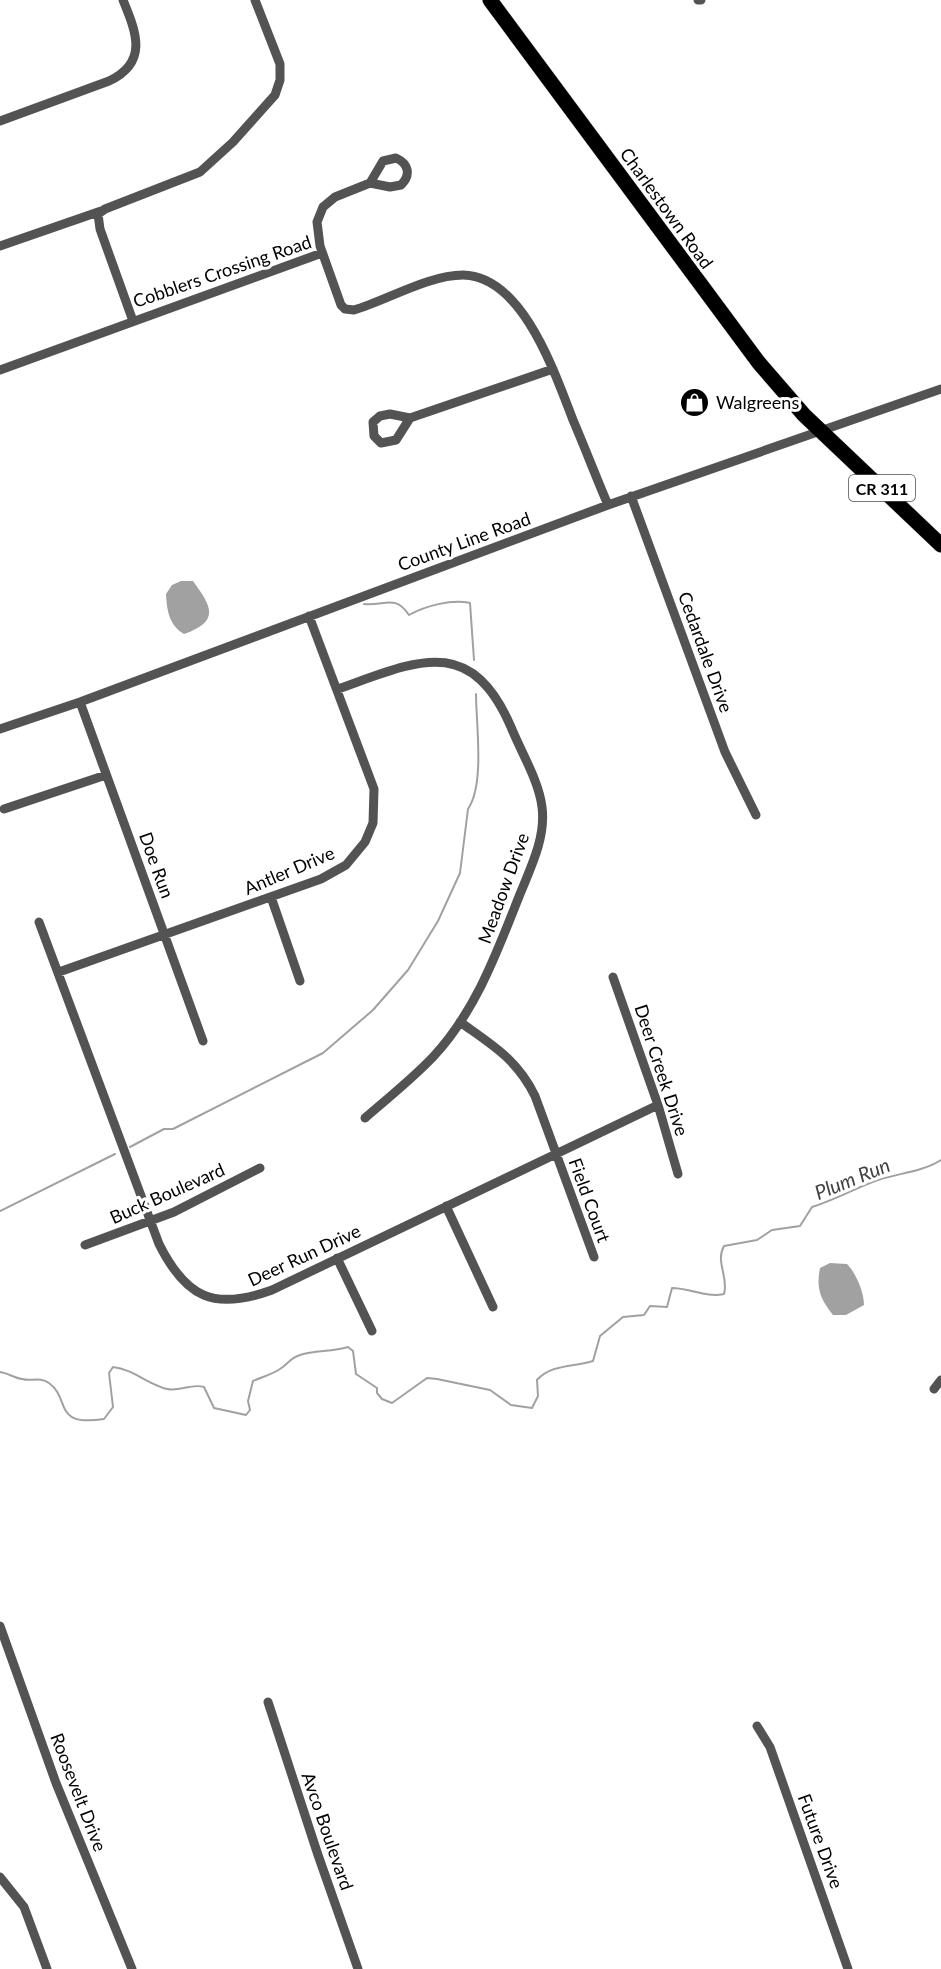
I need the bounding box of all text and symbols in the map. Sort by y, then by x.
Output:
street label: Charlestown Road [616,143,718,273]
street label: Cobblers Crossing Road [130,230,314,312]
shop icon: Walgreens [679,386,711,418]
place label: Walgreens [716,391,799,413]
road number: CR 311 [849,475,915,501]
street label: County Line Road [395,507,533,575]
street label: Cedardale Drive [674,589,738,715]
street label: Doe Run [135,829,179,901]
street label: Meadow Drive [473,830,533,946]
street label: Antler Drive [241,841,337,899]
street label: Deer Creek Drive [630,1001,694,1139]
water label: Plum Run [811,1152,893,1204]
street label: Field Court [565,1155,616,1246]
street label: Buck Boulevard [106,1158,228,1228]
street label: Deer Run Drive [244,1219,364,1291]
street label: Roosevelt Drive [46,1730,112,1854]
street label: Avco Boulevard [298,1769,358,1893]
street label: Future Drive [794,1791,848,1891]

